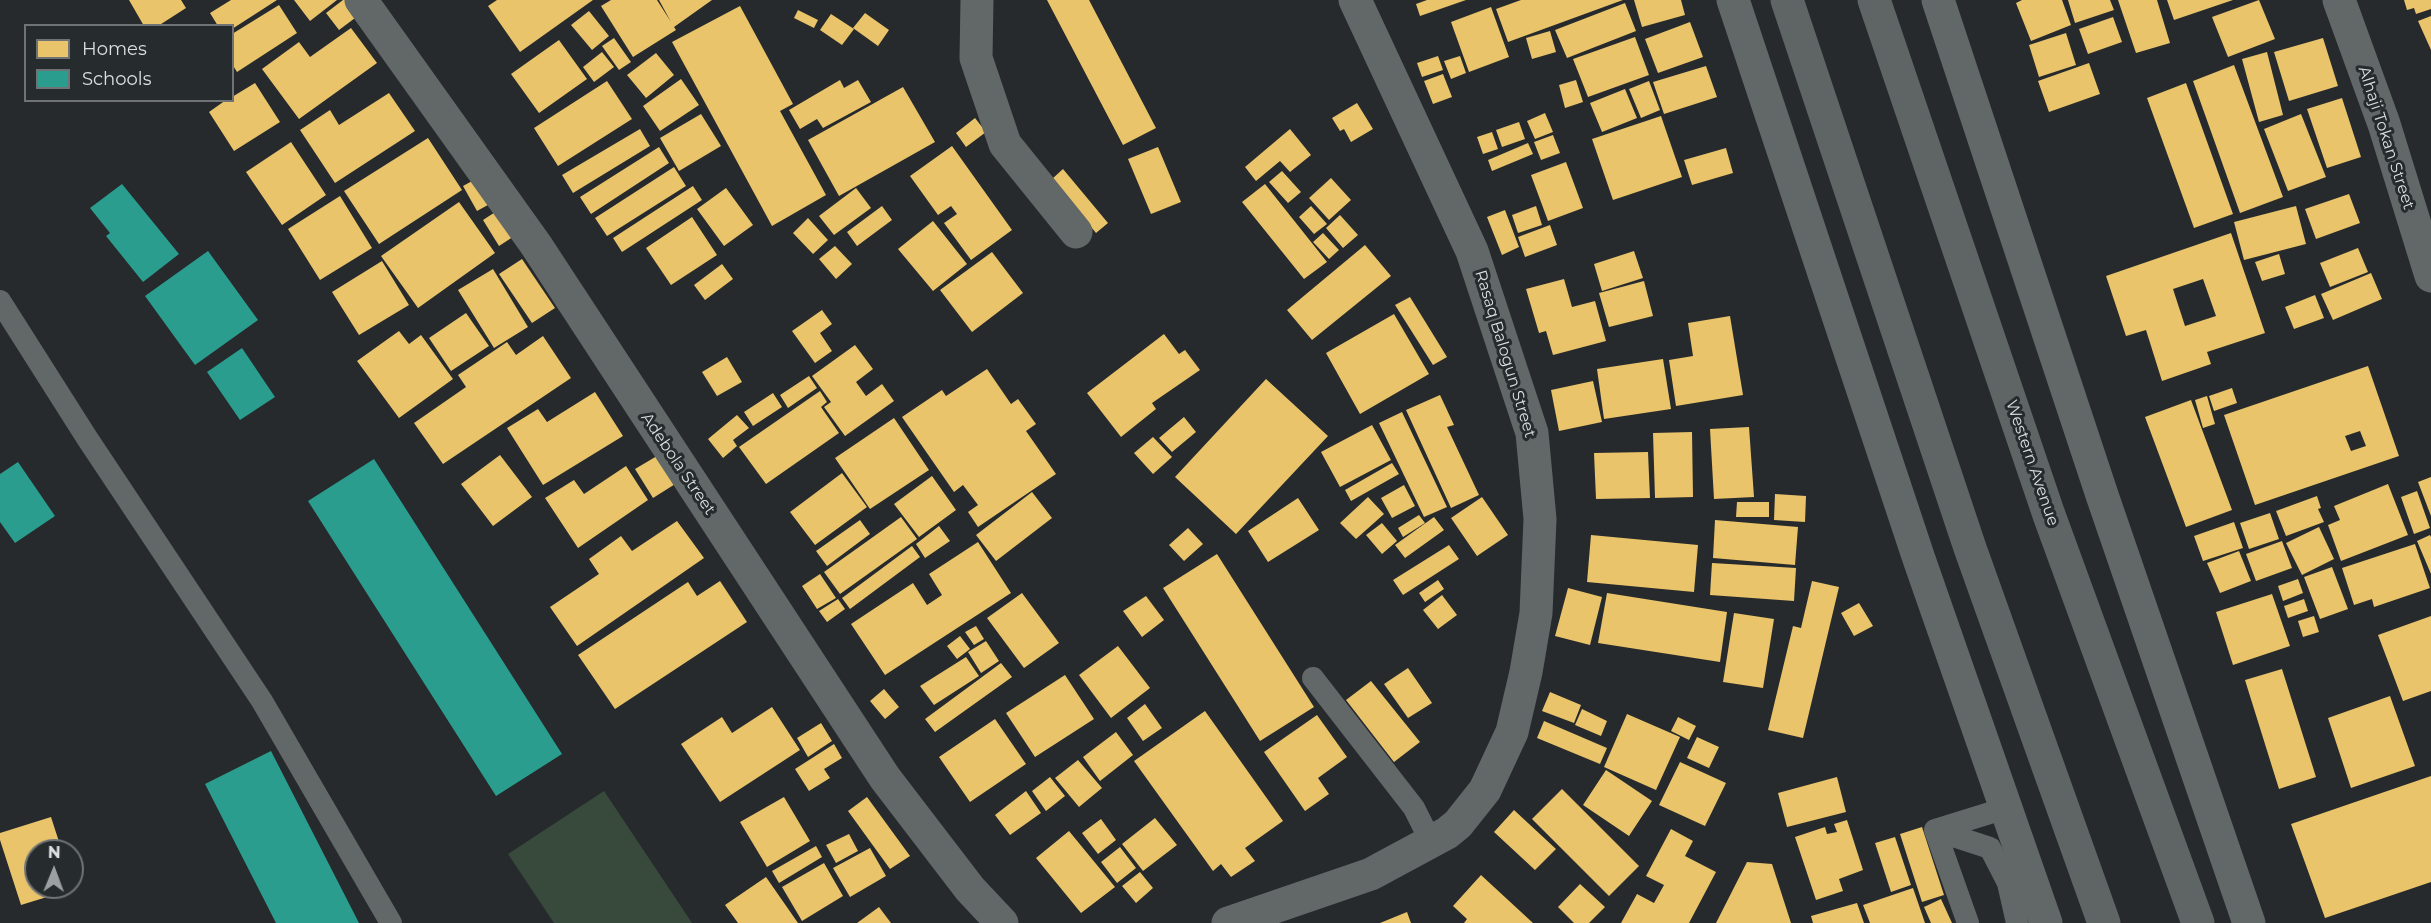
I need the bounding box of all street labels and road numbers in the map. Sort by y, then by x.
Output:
street label: Alhaji Tokan Street [2354,64,2418,212]
street label: Rasaq Balogun Street [1470,268,1540,440]
street label: Western Avenue [2001,398,2063,528]
street label: Adebola Street [637,409,719,519]

